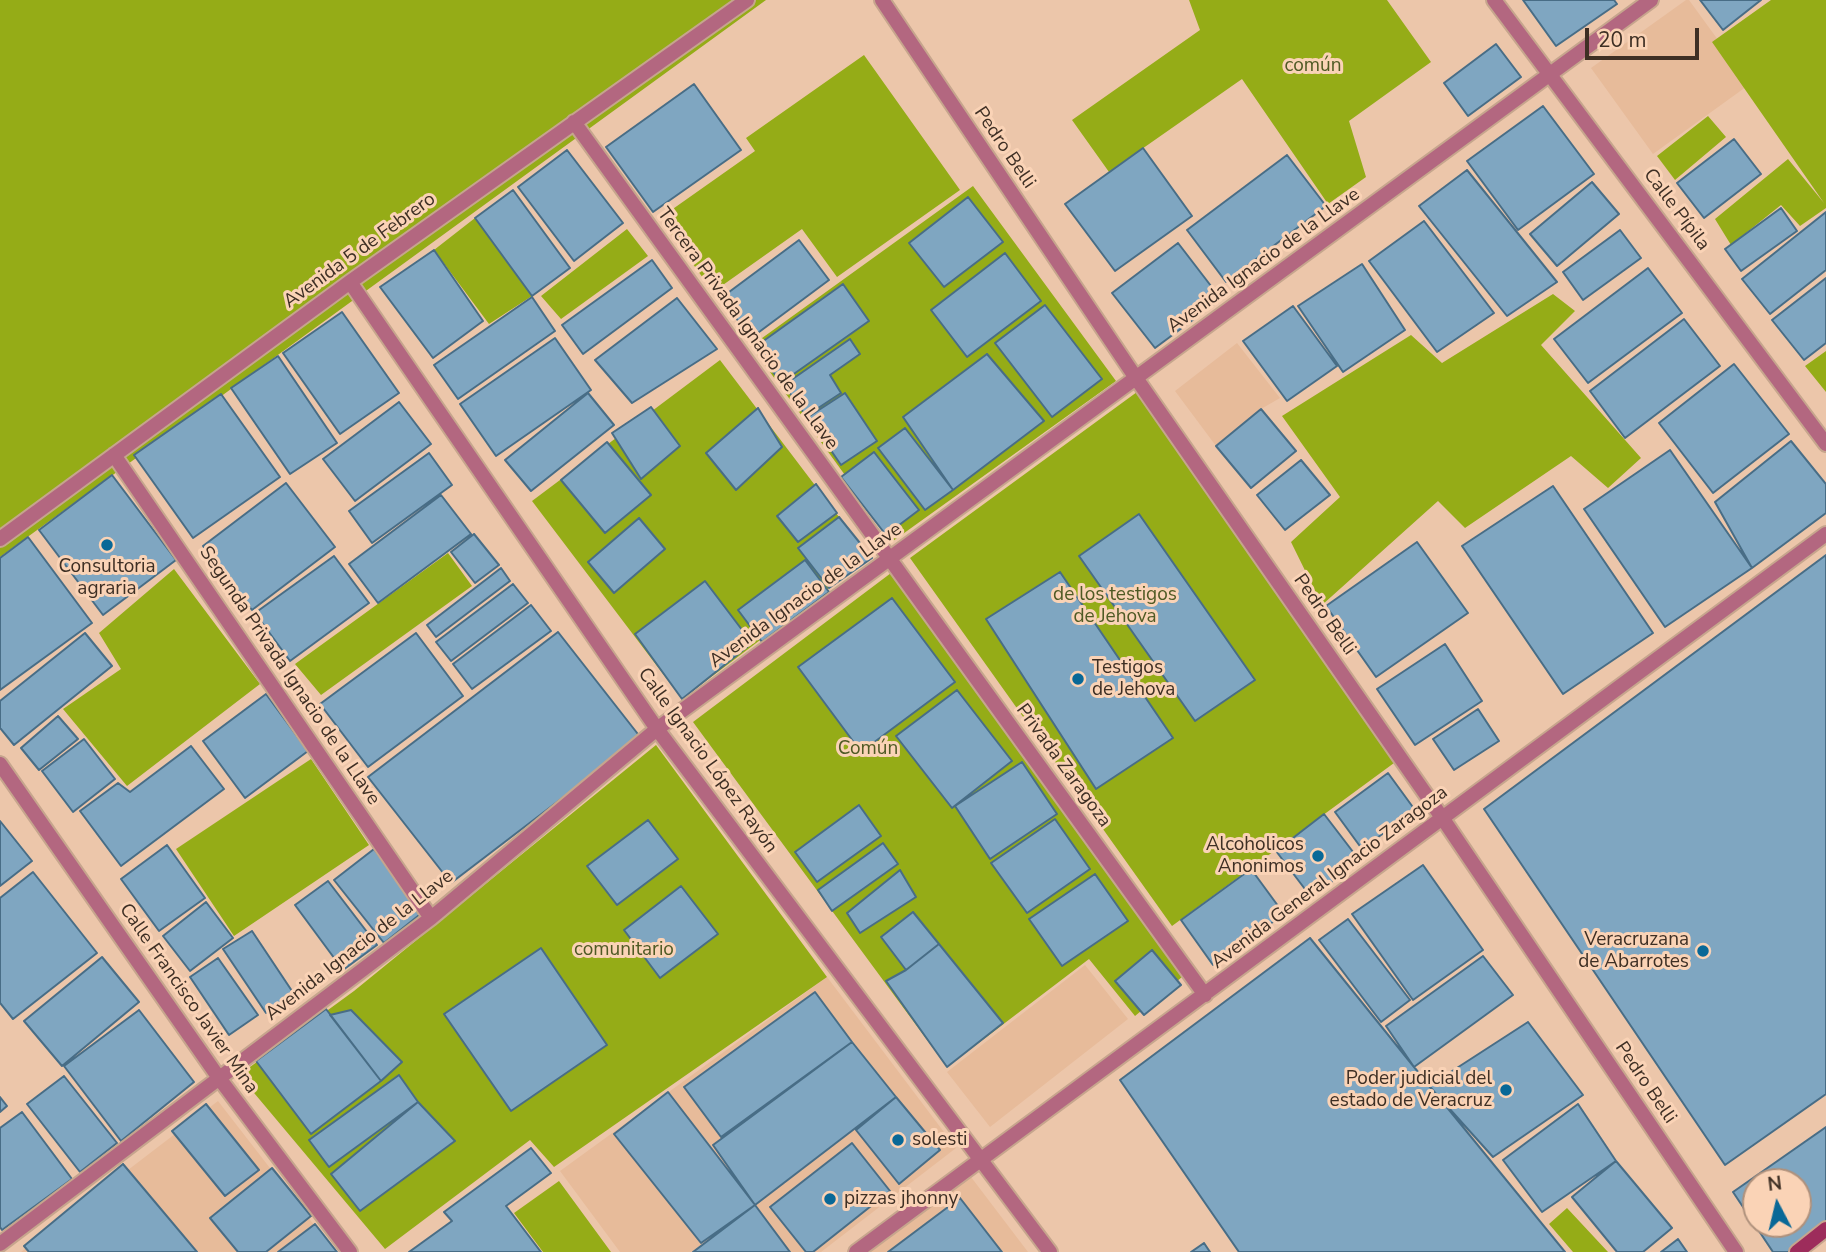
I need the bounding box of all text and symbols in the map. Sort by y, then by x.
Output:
scale bar [1588,14,1702,58]
text: 20 m [1598,26,1647,54]
park label: común [1285,55,1341,77]
street label: Pedro Belli [968,103,1040,193]
street label: Calle Pípila [1638,165,1714,255]
street label: Avenida Ignacio de la Llave [1163,184,1365,338]
street label: Avenida 5 de Febrero [280,188,440,314]
street label: Tercera Privada Ignacio de la Llave [651,203,843,455]
street label: Avenida Ignacio de la Llave [705,519,907,673]
marker: Consultoria agraria [99,537,115,553]
street label: Segunda Privada Ignacio de la Llave [194,542,384,810]
place label: Consultoria agraria [58,556,156,600]
street label: Pedro Belli [1288,570,1360,660]
park label: de los testigos de Jehova [1053,584,1177,628]
place label: Testigos de Jehova [1092,657,1175,701]
street label: Calle Ignacio López Rayón [632,664,782,858]
marker: Testigos de Jehova [1070,671,1086,687]
street label: Privada Zaragoza [1011,700,1115,832]
park label: Común [838,738,898,760]
street label: Avenida General Ignacio Zaragoza [1207,782,1453,974]
place label: Alcoholicos Anonimos [1206,834,1304,878]
marker: Alcoholicos Anonimos [1310,848,1326,864]
street label: Avenida Ignacio de la Llave [262,866,458,1026]
street label: Calle Francisco Javier Mina [114,900,262,1098]
place label: Veracruzana de Abarrotes [1578,929,1689,973]
park label: comunitario [574,939,674,961]
marker: Veracruzana de Abarrotes [1695,943,1711,959]
street label: Pedro Belli [1609,1038,1681,1128]
place label: Poder judicial del estado de Veracruz [1330,1068,1492,1112]
marker: Poder judicial del estado de Veracruz [1498,1082,1514,1098]
place label: solesti [912,1129,967,1151]
marker: solesti [890,1132,906,1148]
north arrow [1742,1168,1812,1238]
text: N [1766,1170,1783,1198]
place label: pizzas jhonny [844,1188,958,1210]
marker: pizzas jhonny [822,1191,838,1207]

